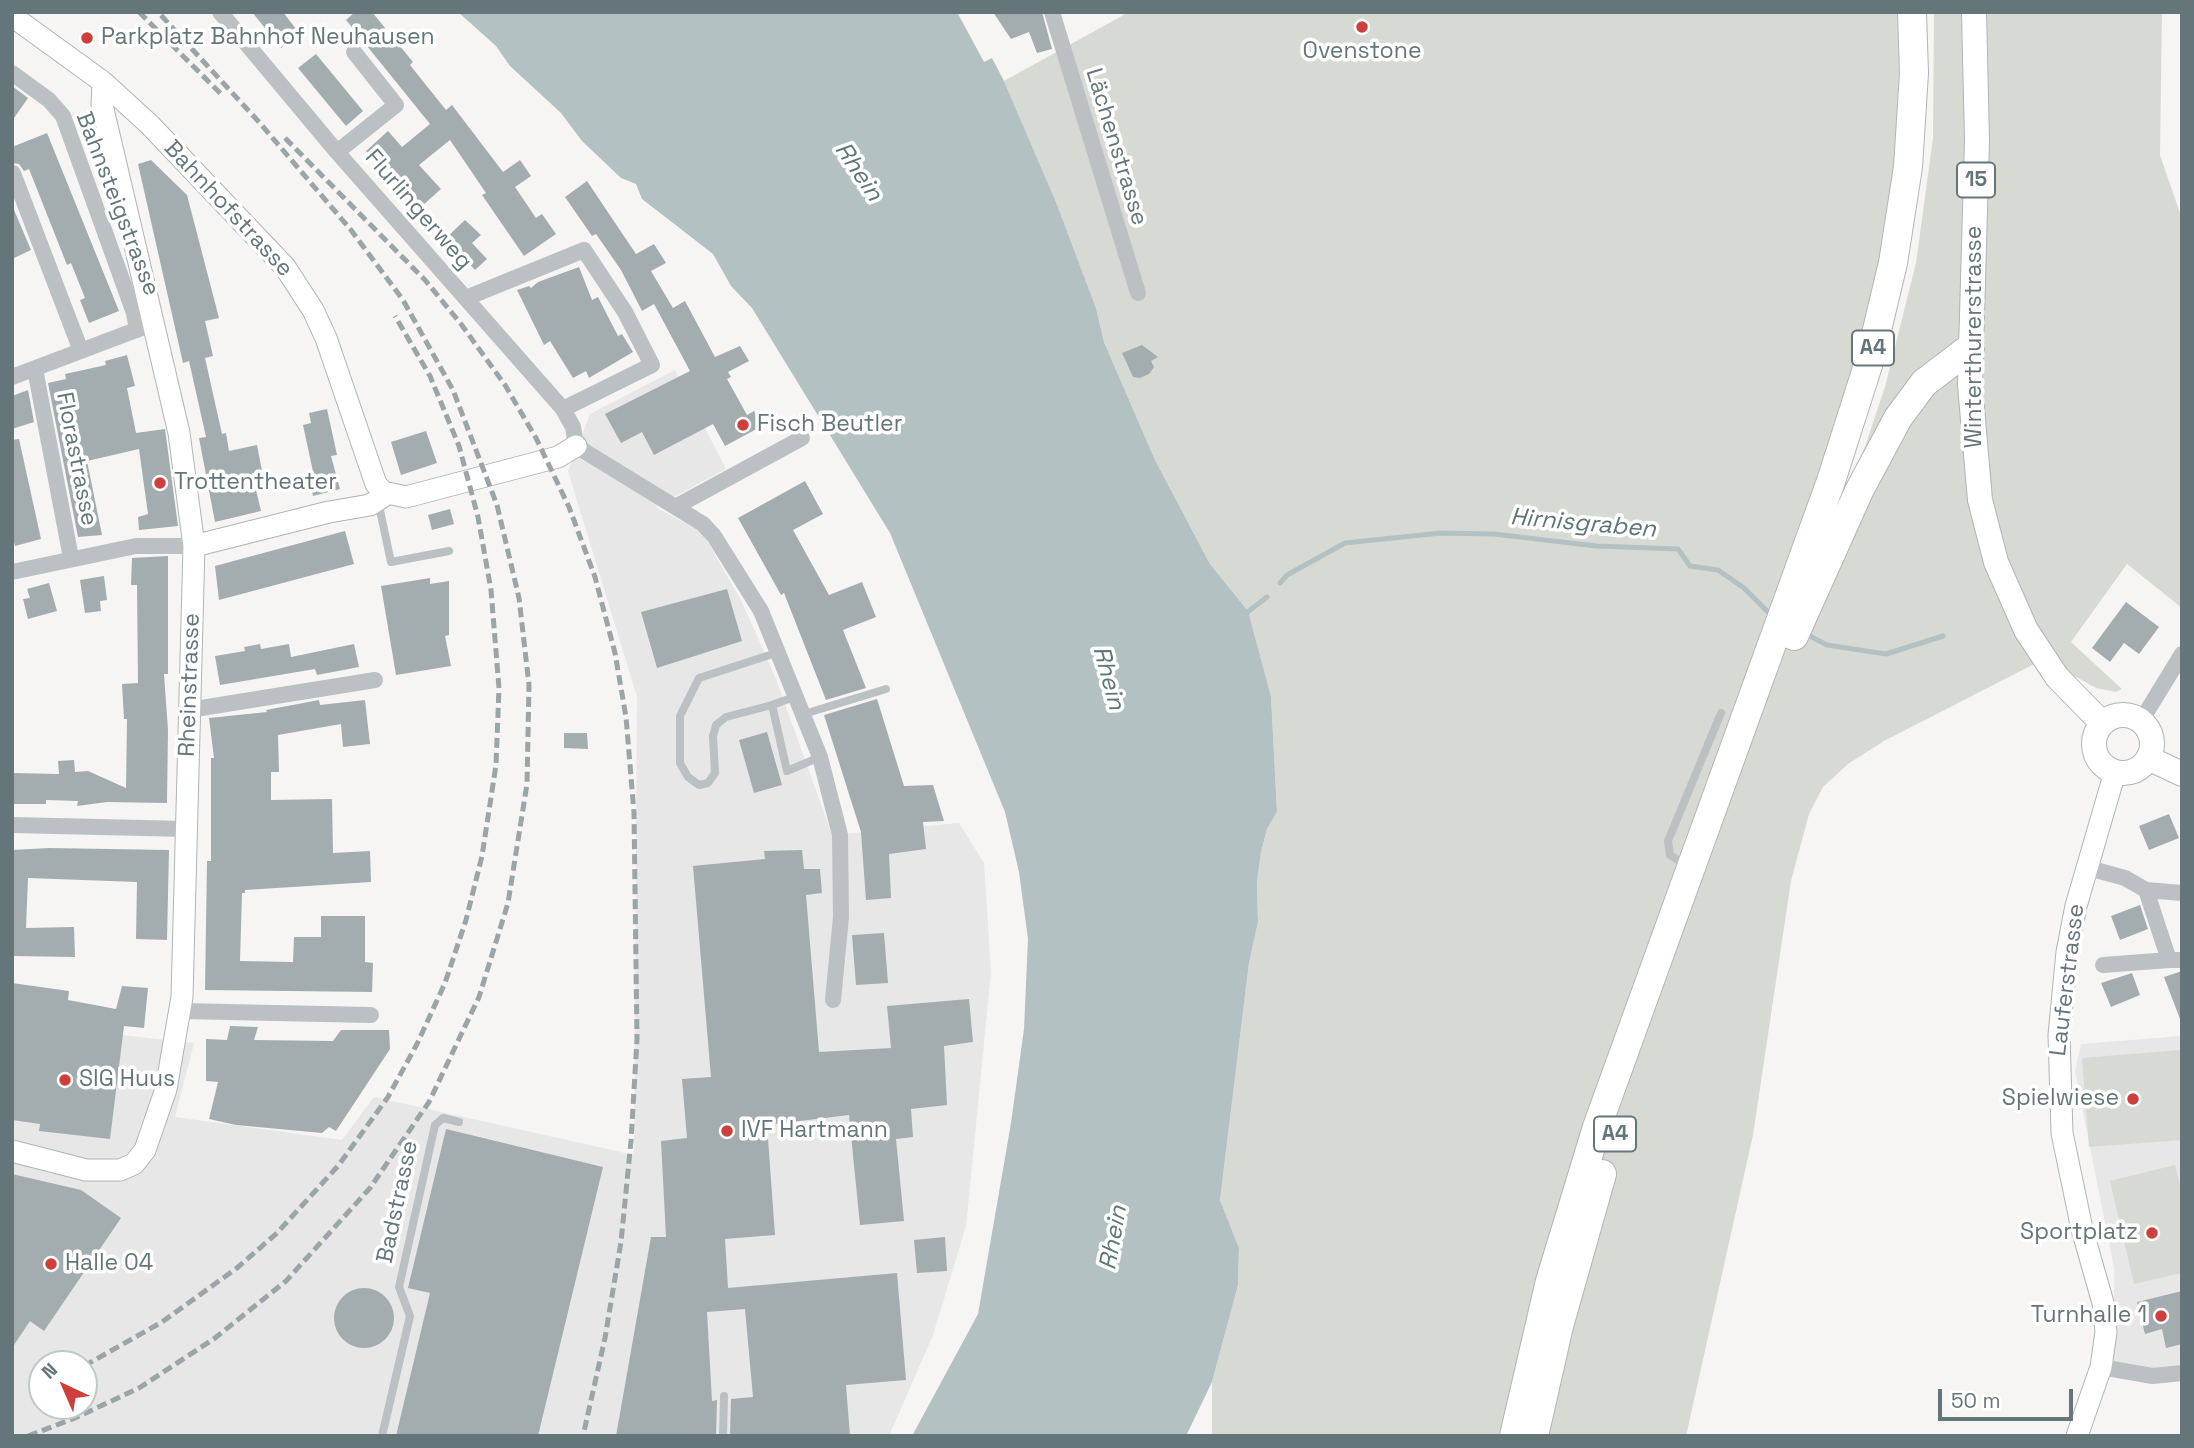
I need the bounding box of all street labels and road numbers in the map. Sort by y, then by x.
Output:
street label: Lächenstrasse [1079,65,1153,229]
street label: Bahnsteigstrasse [69,108,165,300]
street label: Bahnhofstrasse [158,135,298,283]
street label: Flurlingerweg [358,144,478,276]
road number: 15 [1957,162,1995,198]
street label: Winterthurerstrasse [1961,226,1989,448]
road number: A4 [1852,330,1894,366]
street label: Florastrasse [50,390,102,528]
street label: Rheinstrasse [174,613,206,757]
street label: Lauferstrasse [2045,902,2091,1058]
road number: A4 [1594,1116,1636,1152]
street label: Badstrasse [372,1138,424,1266]

